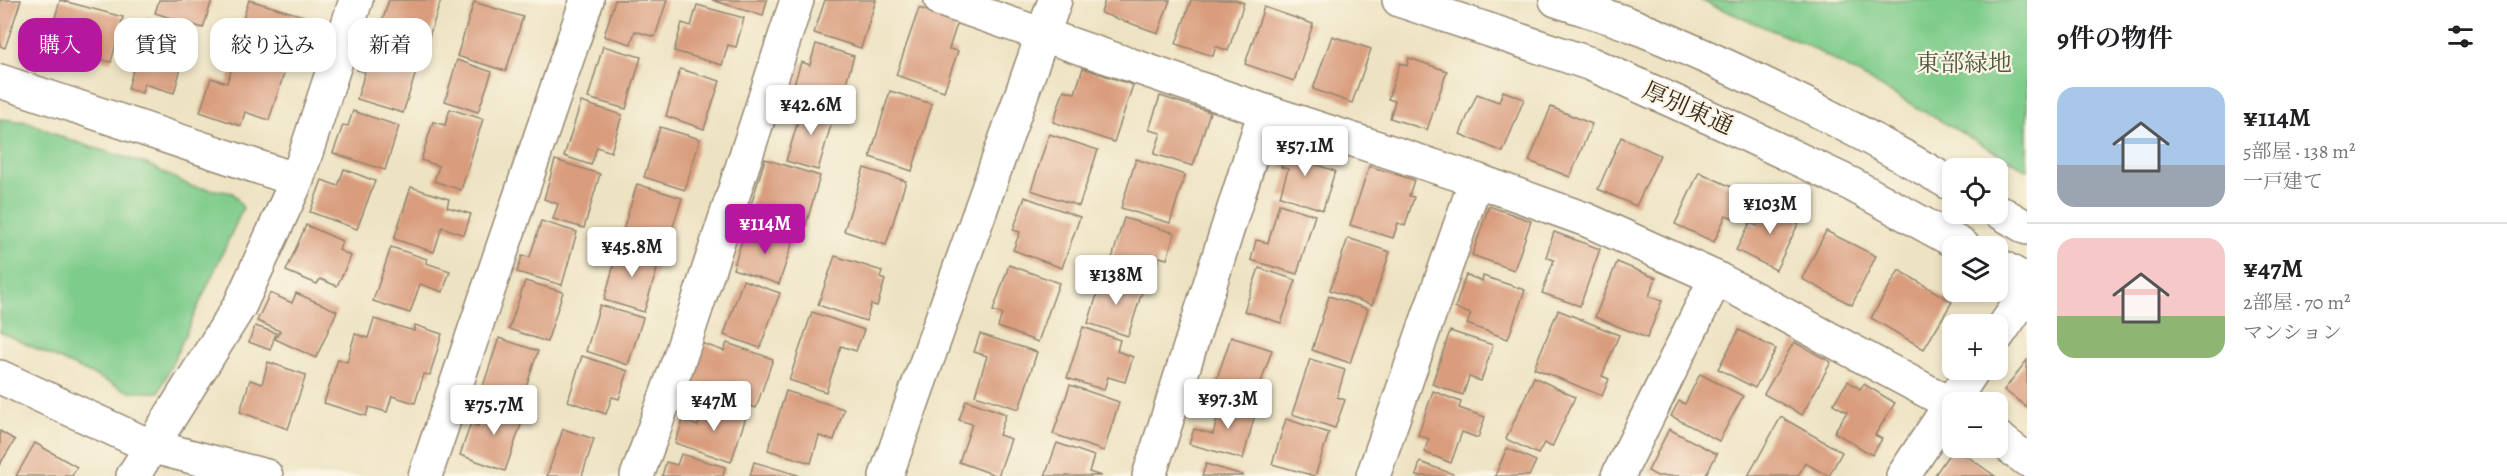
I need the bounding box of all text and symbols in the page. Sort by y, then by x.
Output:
chip: 購入 [18,18,102,72]
chip: 賃貸 [114,18,198,72]
chip: 絞り込み [210,18,336,72]
chip: 新着 [348,18,432,72]
icon: filters [2444,20,2477,53]
text: 9件の物件 [2057,21,2173,56]
park label: 東部緑地 [1916,47,2012,79]
street label: 厚別東通 [1638,74,1738,142]
pin: ¥42.6M [762,85,860,136]
text: ¥42.6M [780,91,842,118]
text: ¥114M [2243,100,2311,135]
icon: home [2105,111,2177,183]
pin: ¥57.1M [1256,126,1354,177]
text: ¥57.1M [1276,132,1334,159]
text: 5部屋 · 138 m² [2243,138,2356,165]
map controls [1942,158,2008,458]
button: locate [1942,158,2008,224]
text: 一戸建て [2243,168,2323,195]
pin: ¥103M [1728,184,1812,235]
text: ¥103M [1743,190,1797,217]
pin: ¥114M [723,204,807,255]
text: ¥114M [739,210,791,237]
pin: ¥45.8M [583,227,681,278]
text: ¥45.8M [601,233,663,260]
button: layers [1942,236,2008,302]
text: ¥47M [2243,251,2303,286]
pin: ¥138M [1074,255,1158,306]
text: ¥138M [1089,261,1143,288]
icon: home [2105,262,2177,334]
text: 2部屋 · 70 m² [2243,289,2351,316]
button: + [1942,314,2008,380]
text: マンション [2243,319,2342,346]
pin: ¥97.3M [1179,379,1277,430]
pin: ¥47M [678,381,750,432]
pin: ¥75.7M [445,385,543,436]
text: ¥97.3M [1198,385,1258,412]
text: ¥47M [691,387,737,414]
text: ¥75.7M [464,391,524,418]
button: − [1942,392,2008,458]

